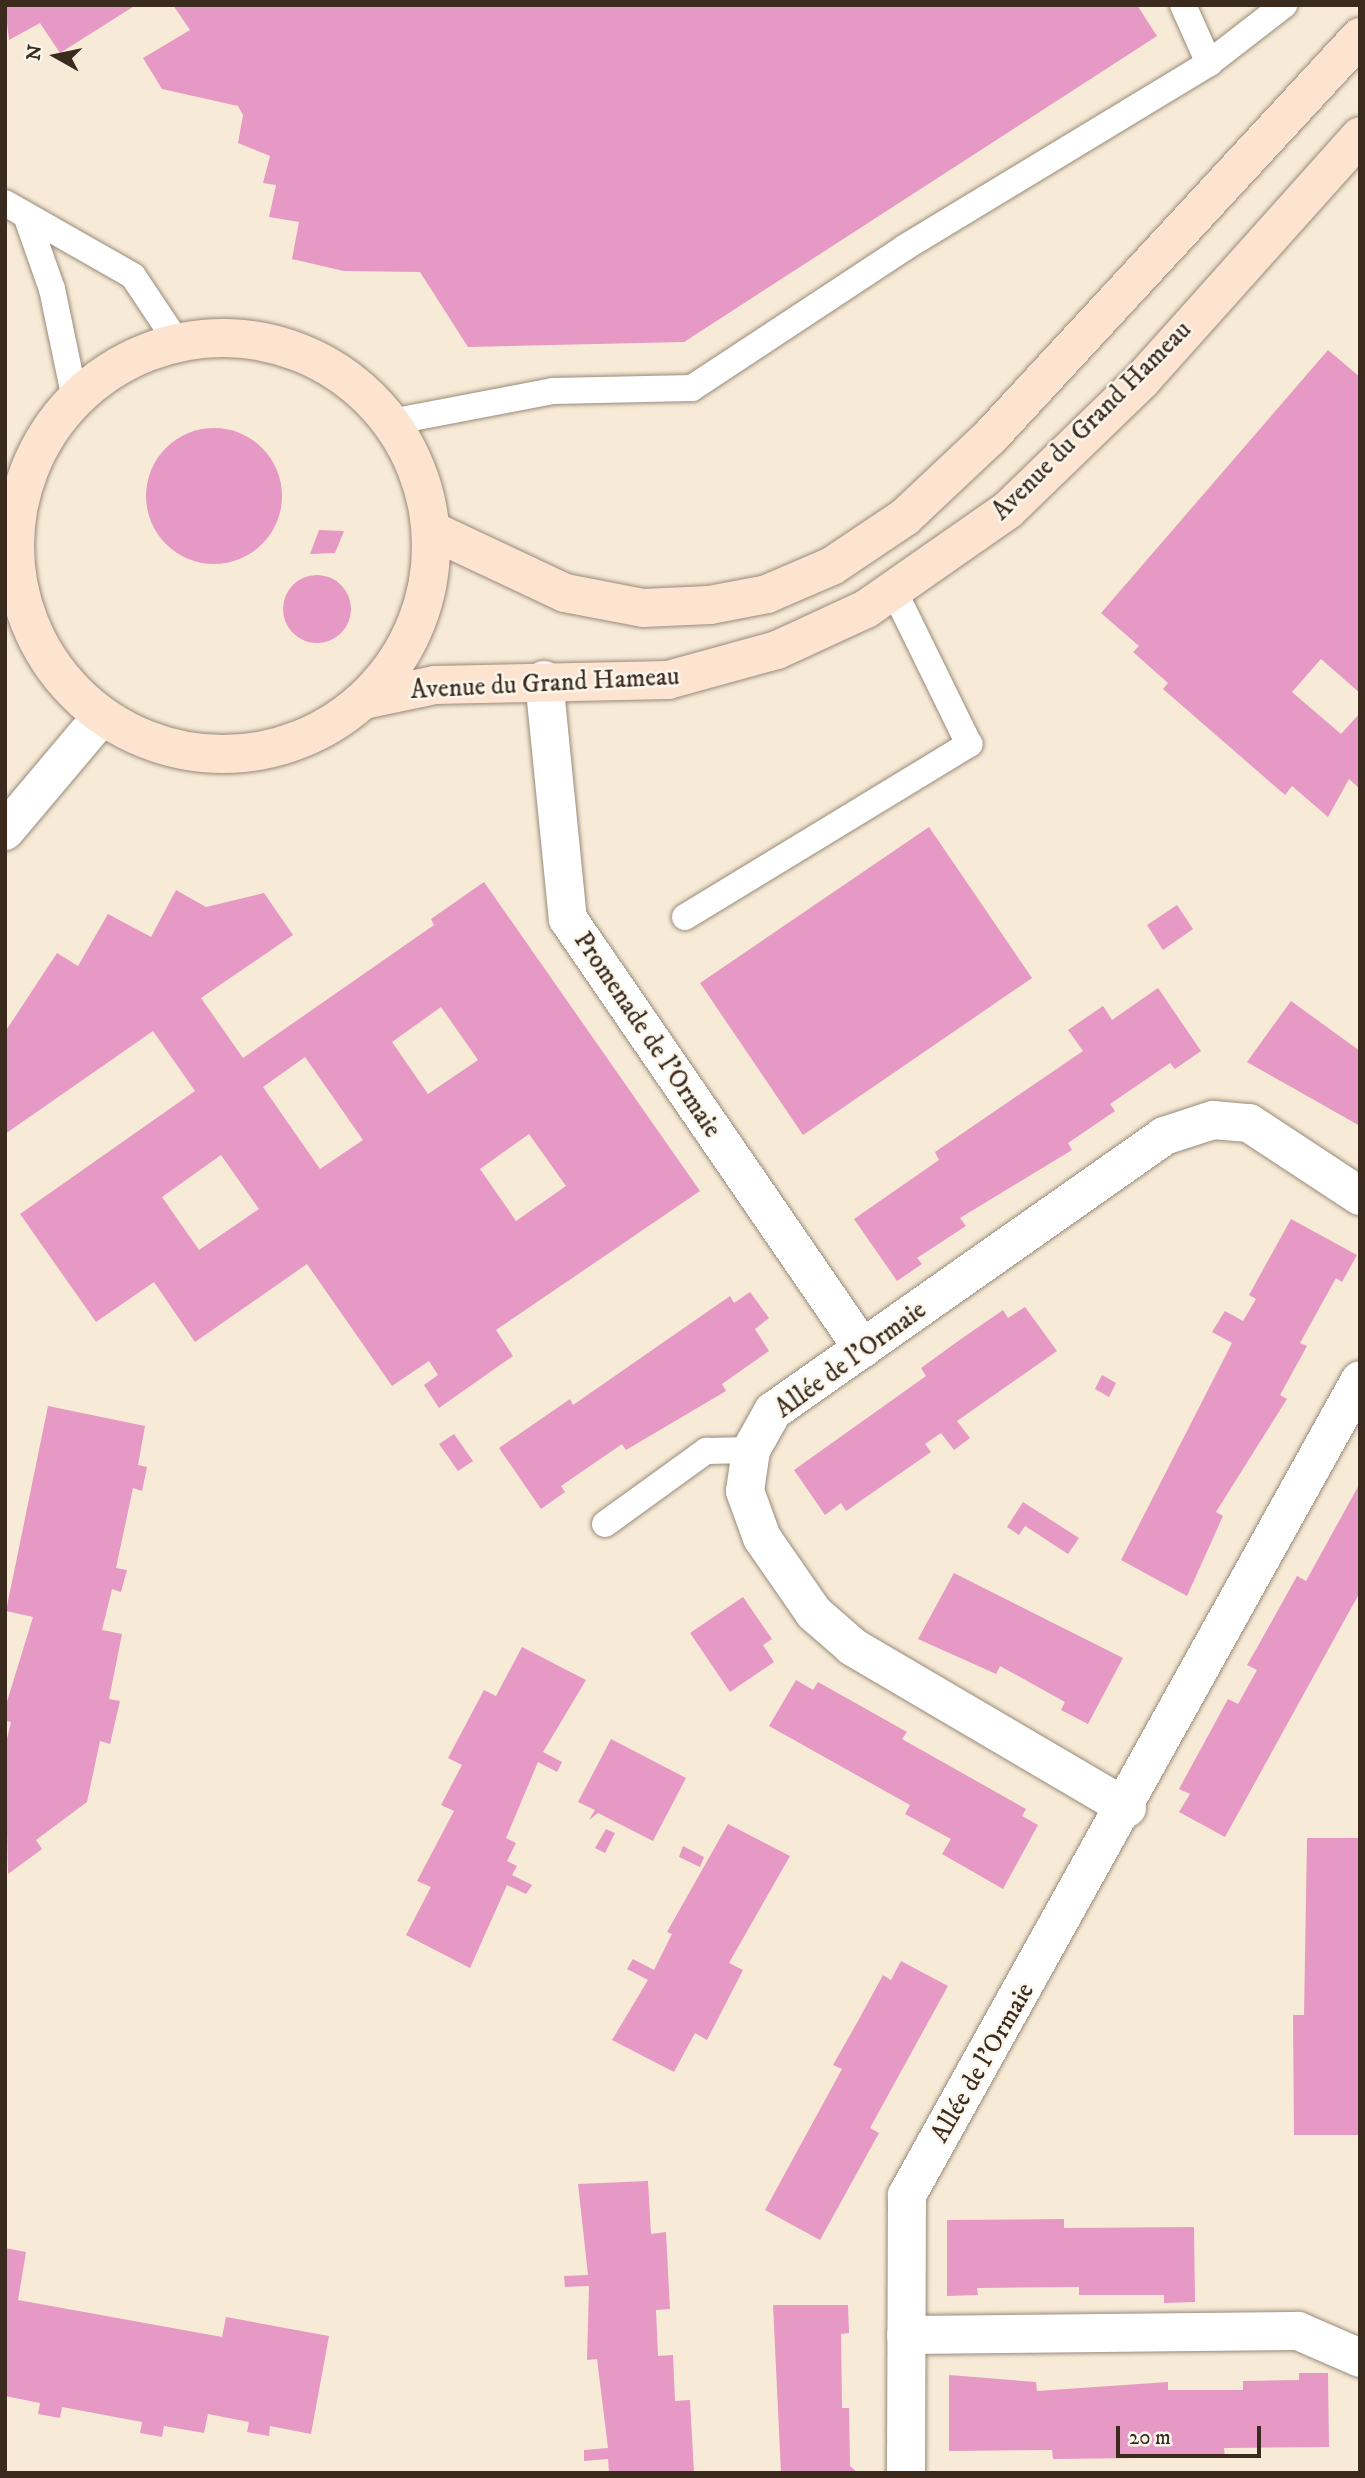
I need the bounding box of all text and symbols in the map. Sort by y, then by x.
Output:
north arrow [21,21,91,91]
text: N [22,43,47,62]
street label: Avenue du Grand Hameau [986,315,1198,527]
street label: Avenue du Grand Hameau [410,661,680,707]
street label: Promenade de l'Ormaie [567,926,727,1144]
street label: Allée de l'Ormaie [769,1295,933,1425]
street label: Allée de l'Ormaie [925,1978,1041,2148]
scale bar [1120,2412,1265,2456]
text: 20 m [1129,2425,1171,2451]

